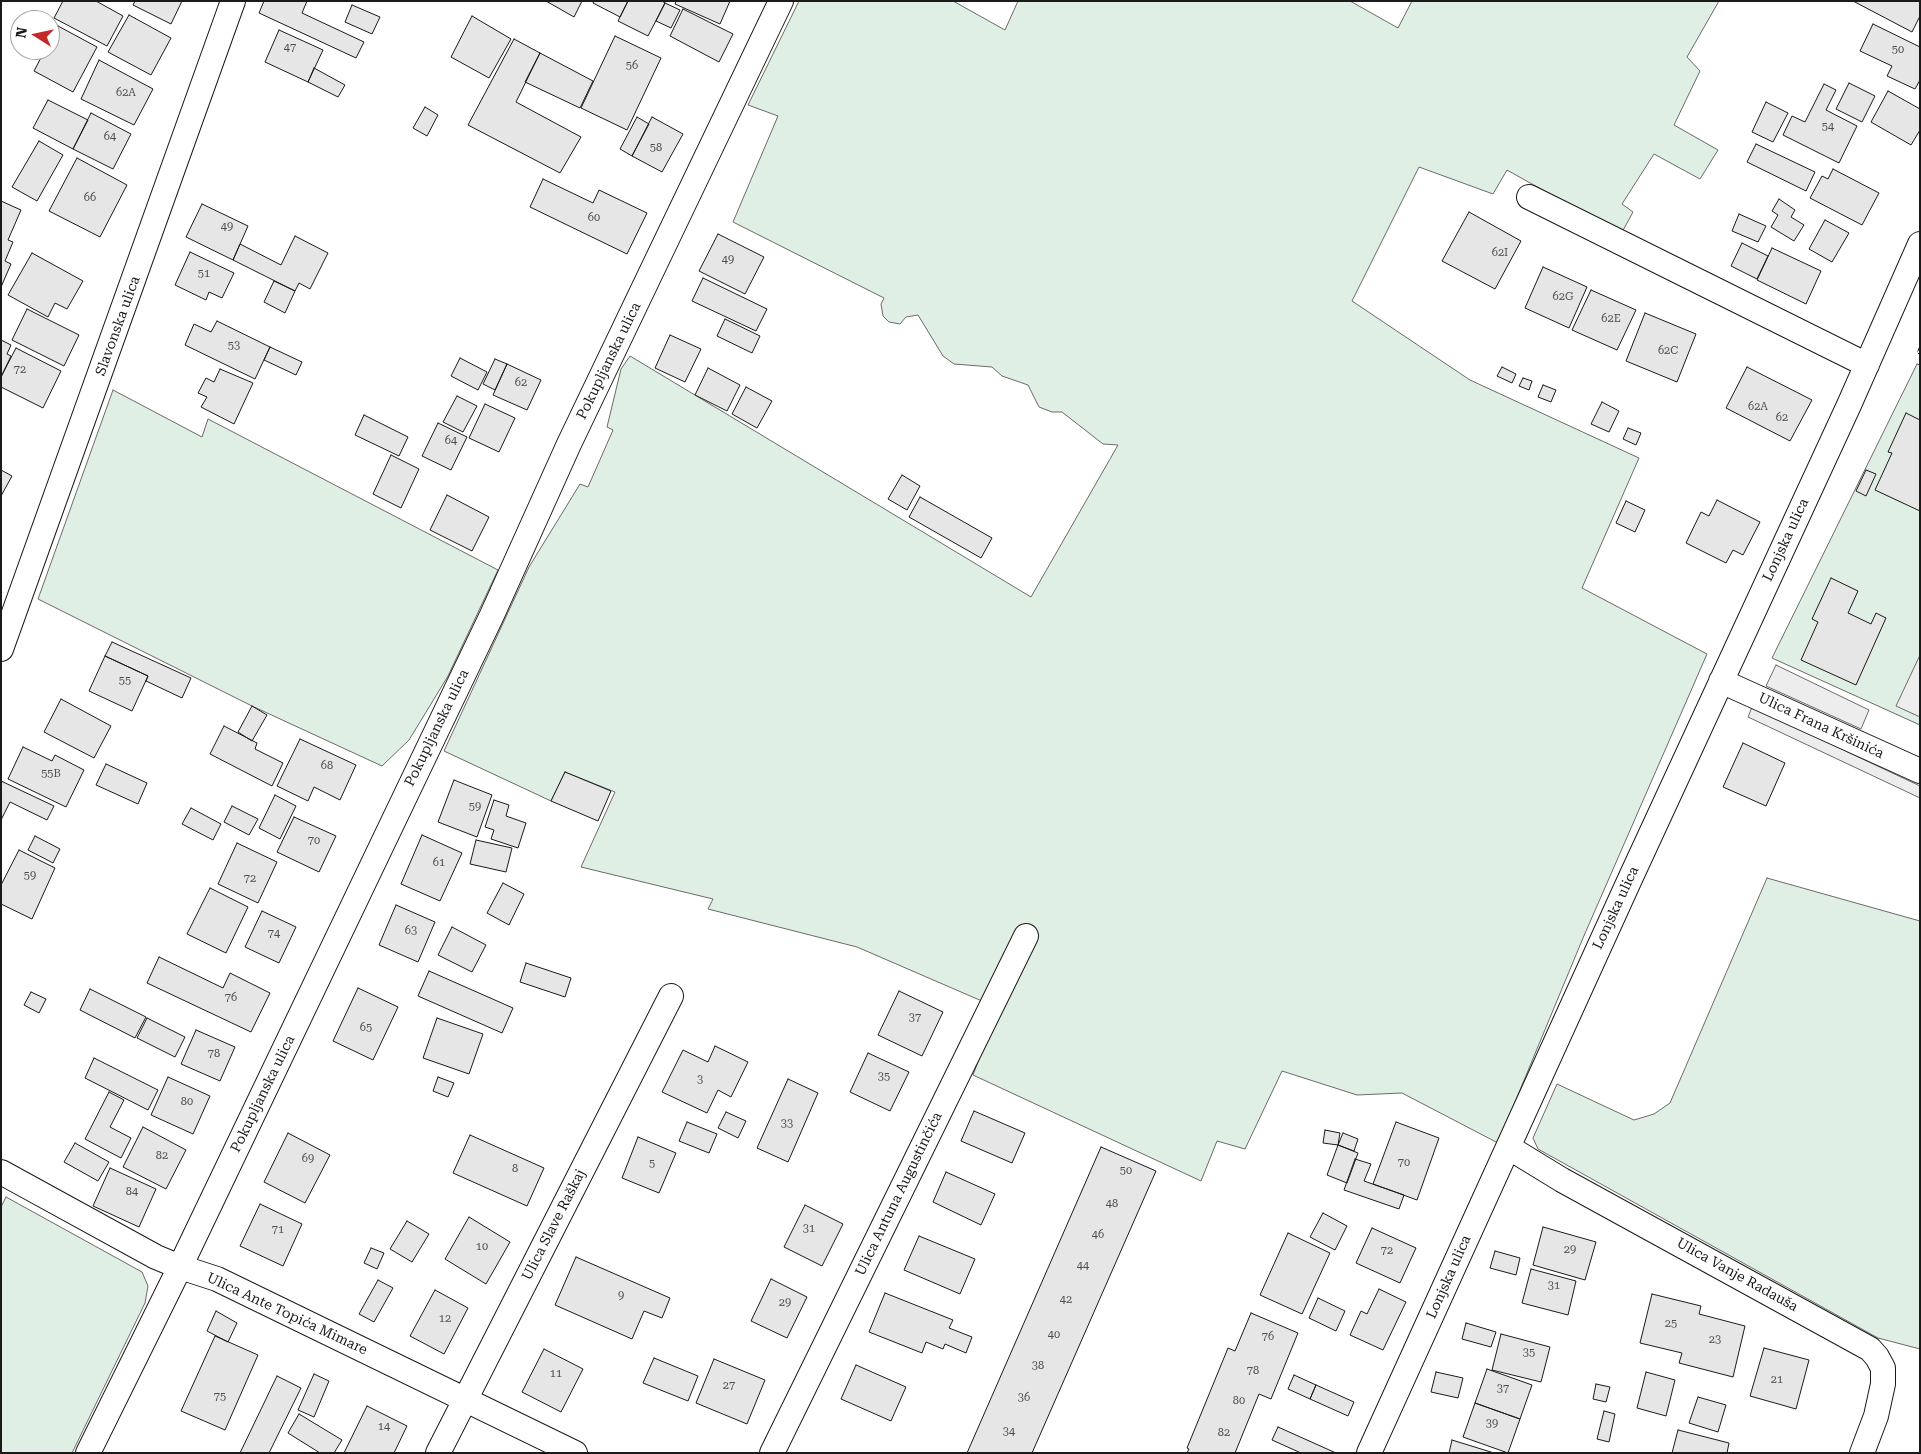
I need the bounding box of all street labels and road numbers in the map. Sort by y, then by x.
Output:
street label: Slavonska ulica [92,274,144,378]
street label: Pokupljanska ulica [573,300,645,422]
street label: Lonjska ulica [1759,496,1813,584]
street label: Pokupljanska ulica [401,667,473,789]
street label: Ulica Frana Kršinića [1756,690,1886,762]
street label: Lonjska ulica [1589,864,1643,952]
street label: Pokupljanska ulica [227,1033,299,1155]
street label: Ulica Antuna Augustinčića [852,1109,946,1279]
street label: Ulica Slave Raškaj [519,1167,589,1283]
street label: Lonjska ulica [1423,1233,1475,1321]
street label: Ulica Vanje Radauša [1673,1235,1801,1315]
street label: Ulica Ante Topića Mimare [204,1269,370,1359]

